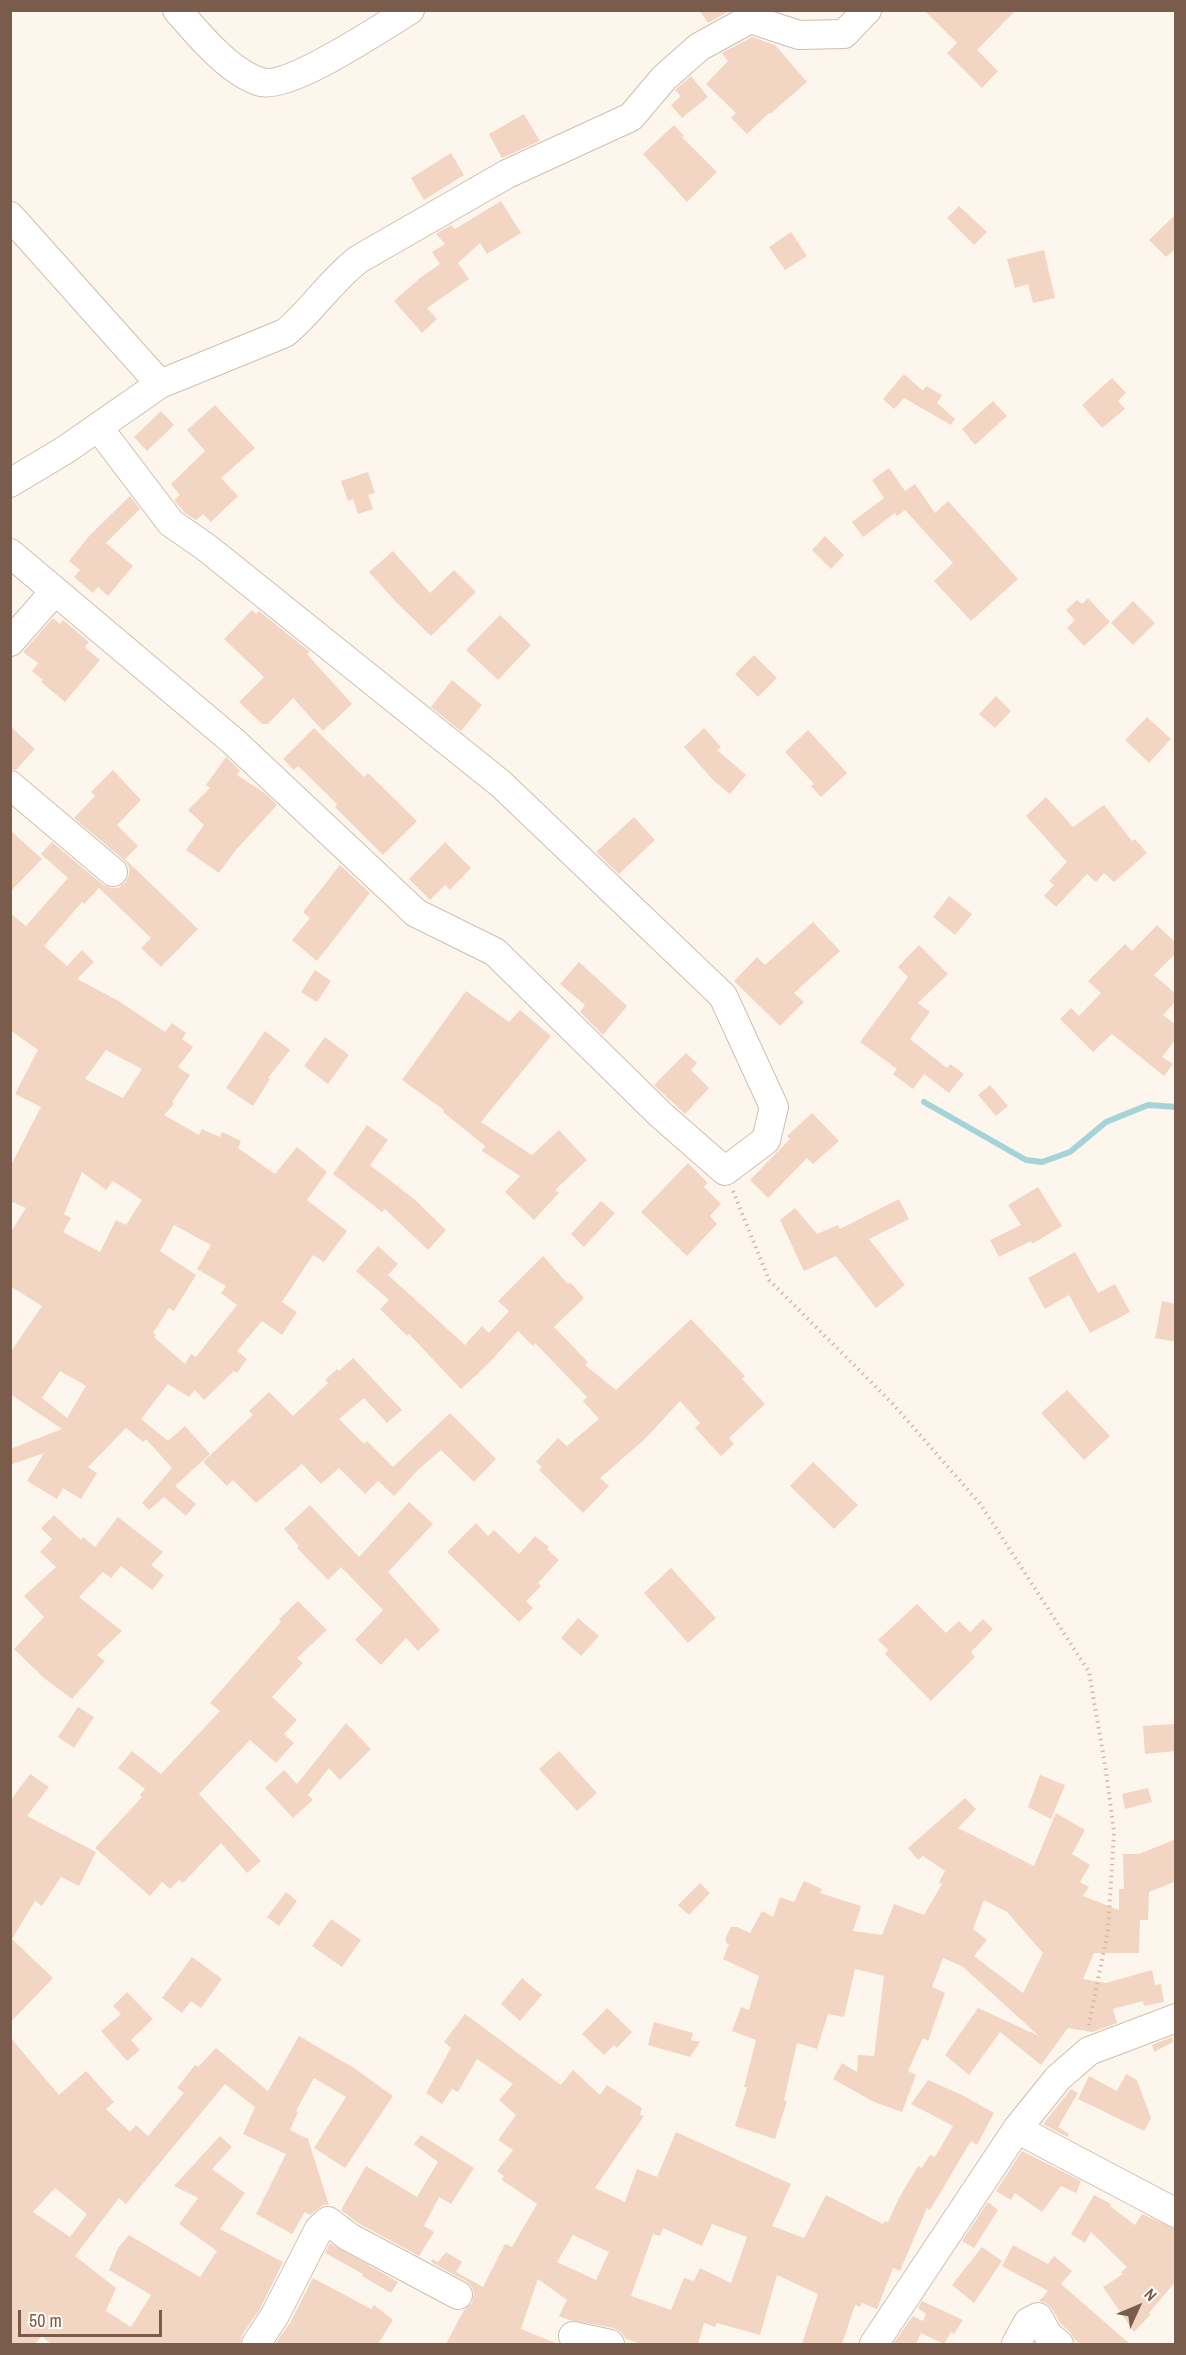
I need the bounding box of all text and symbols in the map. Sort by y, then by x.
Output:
north arrow [1108,2277,1168,2337]
text: N [1140,2283,1162,2306]
scale bar [21,2298,165,2336]
text: 50 m [29,2308,62,2333]

